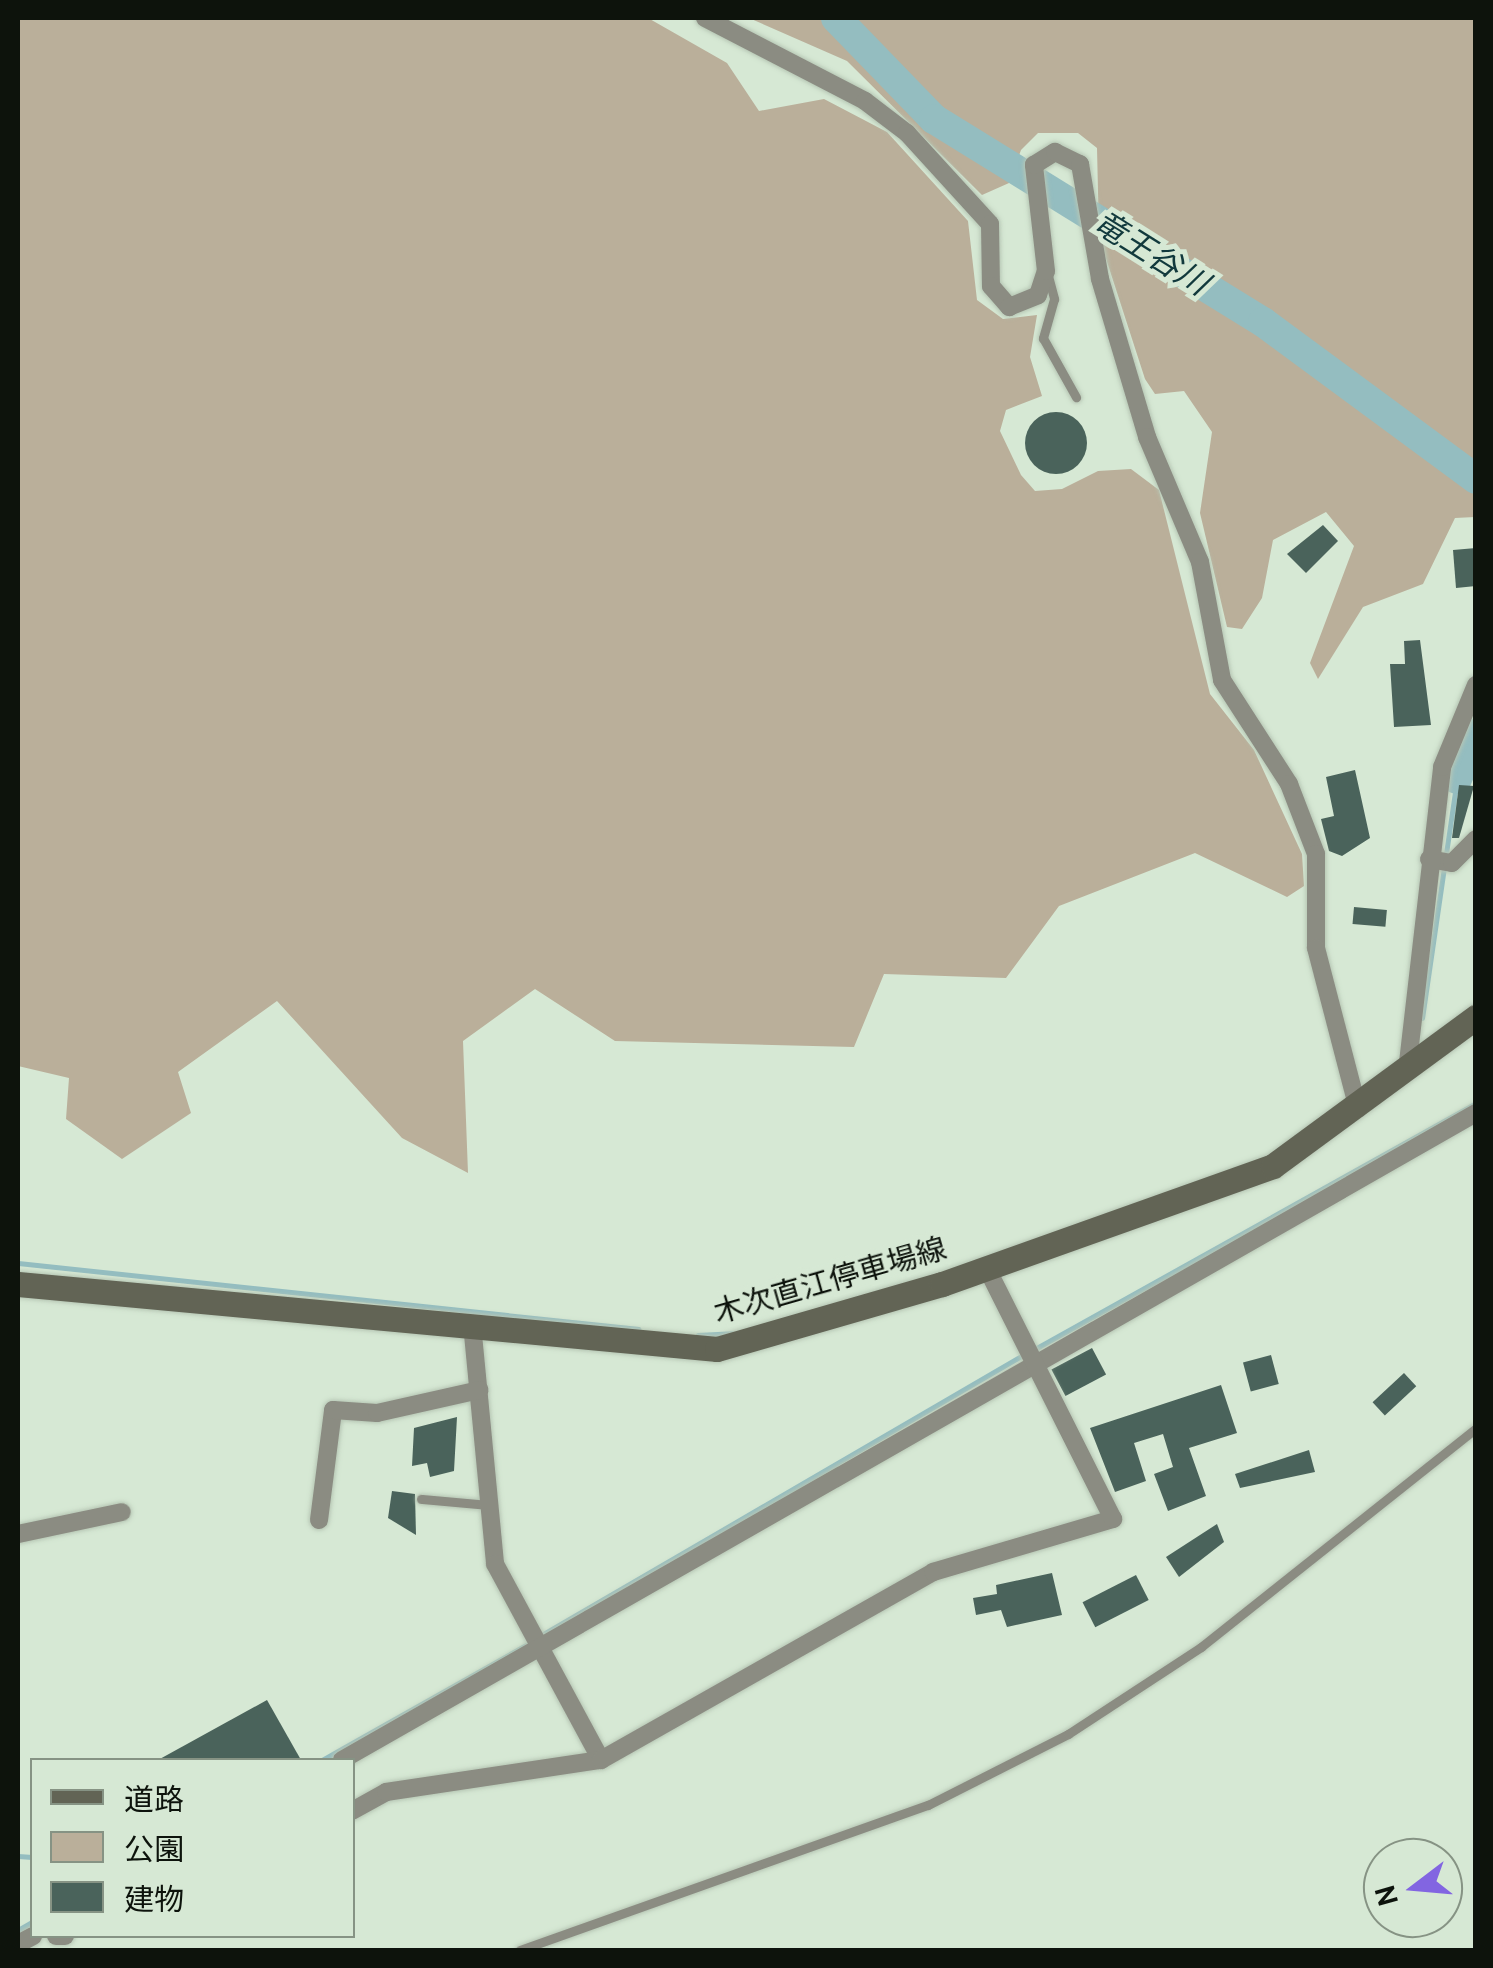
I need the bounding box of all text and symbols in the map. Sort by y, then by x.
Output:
water label: 竜王谷川 [1087,203,1215,303]
street label: 木次直江停車場線 [710,1231,950,1331]
legend [30,1758,355,1938]
text: 道路 [124,1781,184,1818]
text: 公園 [124,1831,184,1868]
north arrow [1363,1838,1463,1938]
text: 建物 [124,1881,184,1918]
text: N [1367,1882,1405,1910]

